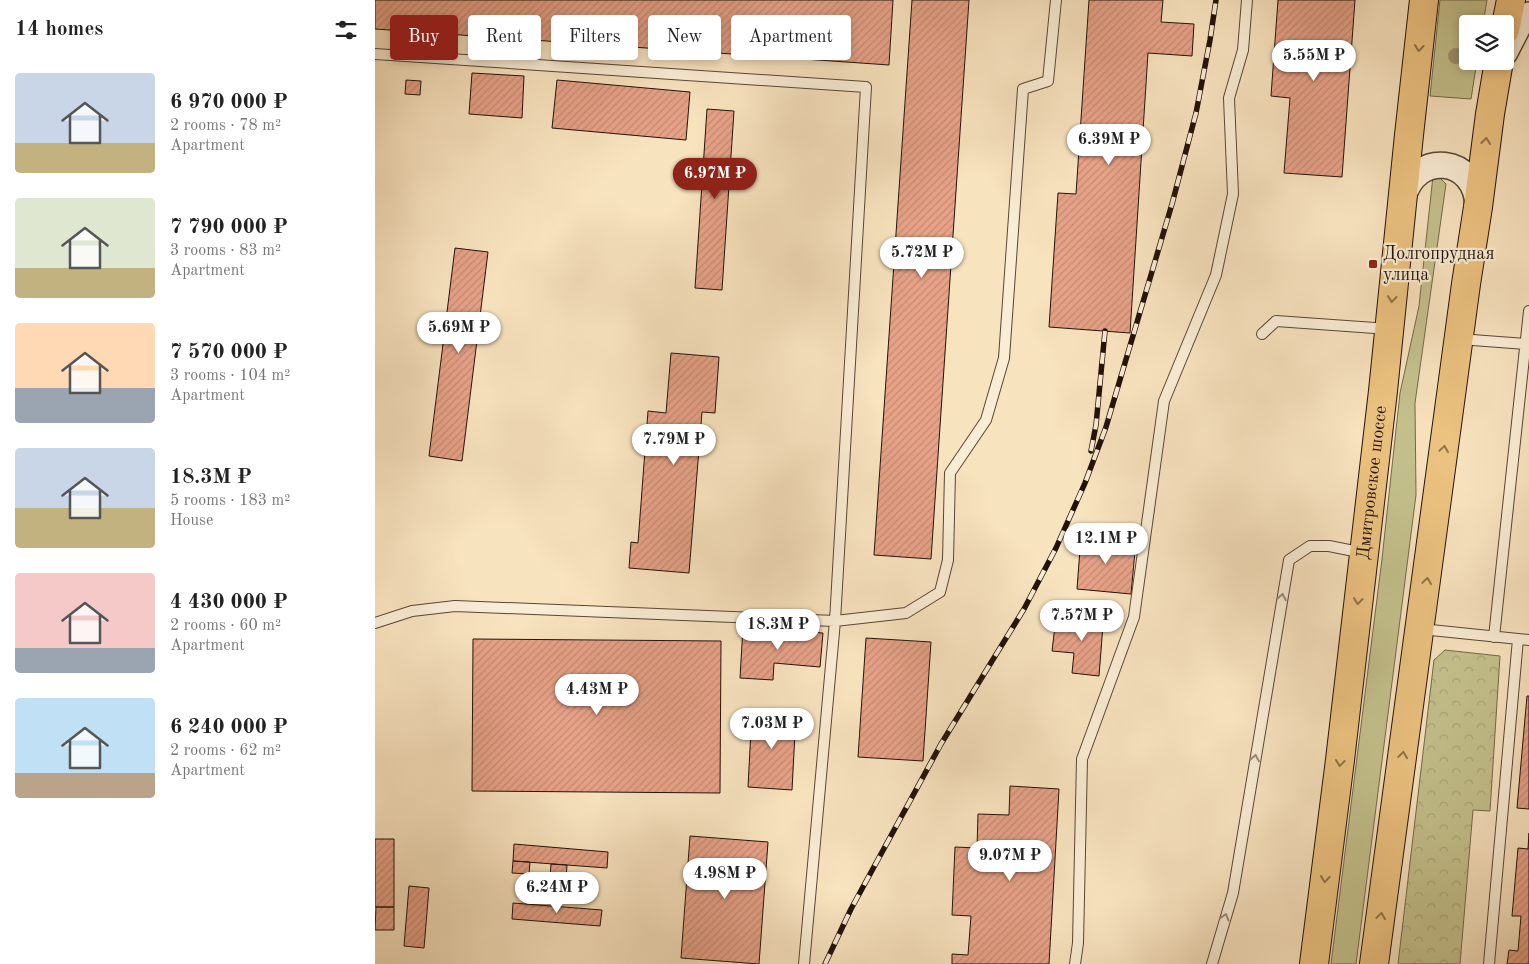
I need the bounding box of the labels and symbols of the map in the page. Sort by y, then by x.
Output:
pin: 5.55M ₽ [1268,39,1360,82]
one-way arrow [1414,45,1425,53]
pin: 6.39M ₽ [1063,124,1155,166]
one-way arrow [1480,137,1491,145]
pin: 6.97M ₽ [669,158,761,200]
pin: 5.72M ₽ [876,236,968,279]
place label: Долгопрудная улица [1383,245,1495,284]
marker: Долгопрудная улица [1367,258,1379,270]
one-way arrow [1387,295,1398,303]
pin: 5.69M ₽ [413,312,505,354]
street label: Дмитровское шоссе [1354,405,1390,560]
pin: 7.79M ₽ [628,424,720,466]
one-way arrow [1438,445,1449,453]
pin: 12.1M ₽ [1060,522,1152,565]
one-way arrow [1421,576,1432,584]
one-way arrow [1277,593,1287,602]
one-way arrow [1353,598,1364,606]
pin: 7.57M ₽ [1036,600,1128,642]
pin: 18.3M ₽ [732,608,824,651]
pin: 4.43M ₽ [551,674,643,716]
pin: 7.03M ₽ [726,708,818,750]
one-way arrow [1397,750,1408,758]
one-way arrow [1250,753,1260,762]
one-way arrow [1335,759,1346,767]
pin: 9.07M ₽ [964,840,1056,882]
pin: 4.98M ₽ [679,858,771,900]
pin: 6.24M ₽ [511,872,603,914]
one-way arrow [1320,875,1331,883]
one-way arrow [1375,911,1386,919]
one-way arrow [1220,914,1230,922]

